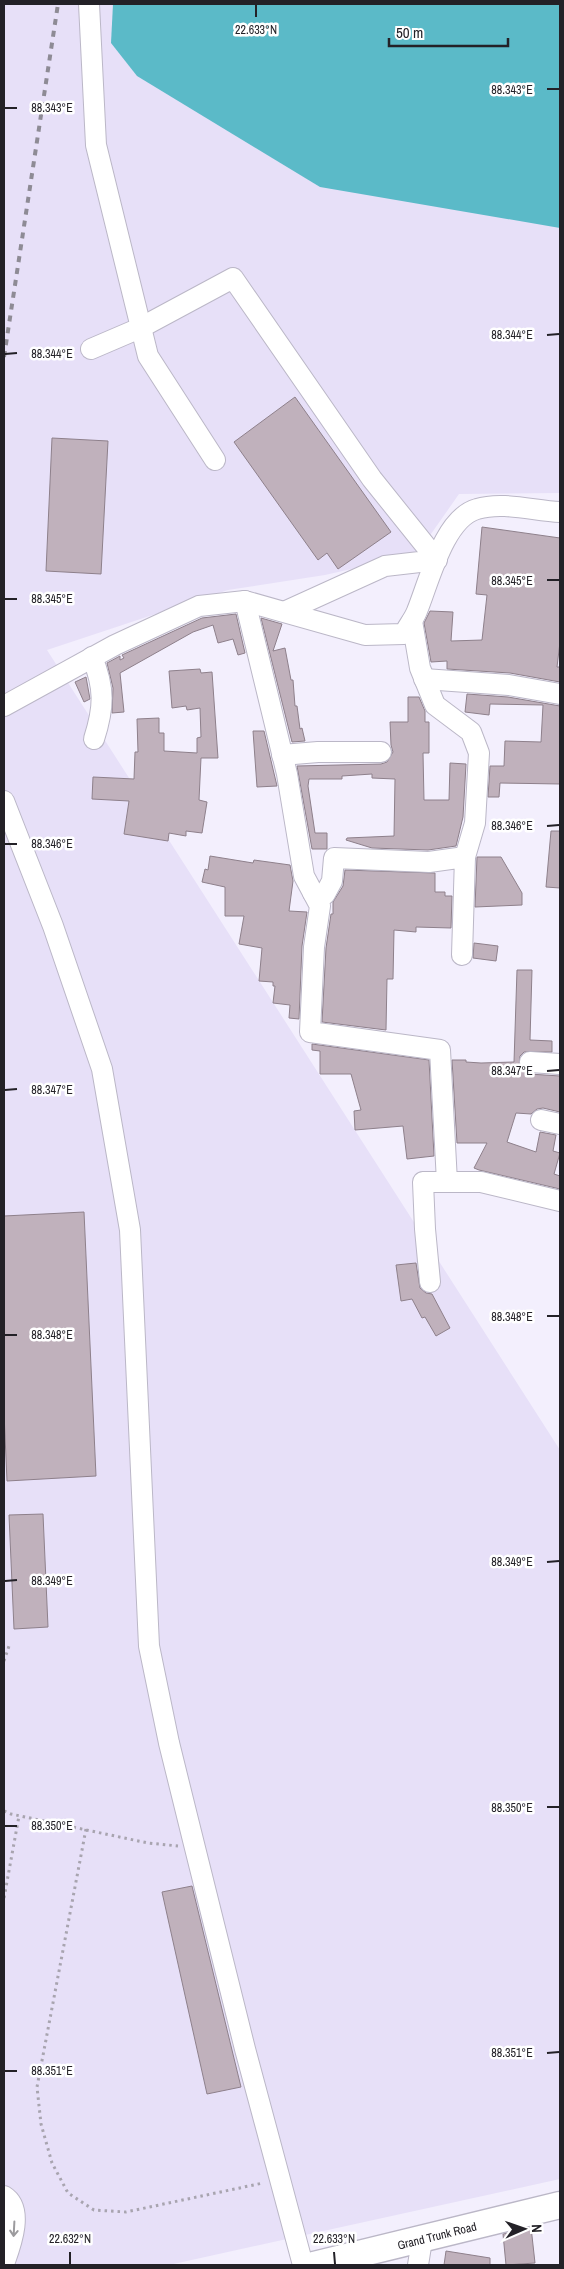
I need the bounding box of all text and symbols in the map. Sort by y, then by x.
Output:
scale bar [389,15,508,47]
text: 22.633°N [235,22,277,38]
text: 50 m [396,22,423,43]
text: 88.343°E [491,82,533,98]
text: 88.343°E [31,100,73,116]
text: 88.344°E [491,327,533,343]
text: 88.344°E [31,346,73,362]
text: 88.345°E [491,573,533,589]
text: 88.345°E [31,591,73,607]
text: 88.346°E [491,818,533,834]
text: 88.346°E [31,836,73,852]
text: 88.347°E [491,1063,533,1079]
text: 88.347°E [31,1082,73,1098]
text: 88.348°E [491,1309,533,1325]
text: 88.348°E [31,1327,73,1343]
text: 88.349°E [491,1554,533,1570]
text: 88.349°E [31,1573,73,1589]
text: 88.350°E [491,1800,533,1816]
text: 88.350°E [31,1818,73,1834]
text: 88.351°E [491,2045,533,2061]
text: 88.351°E [31,2063,73,2079]
north arrow [499,2204,549,2254]
street label: Grand Trunk Road [396,2218,478,2254]
one-way arrow [9,2221,18,2237]
text: N [528,2224,546,2233]
text: 22.632°N [49,2231,91,2247]
text: 22.633°N [313,2231,355,2247]

